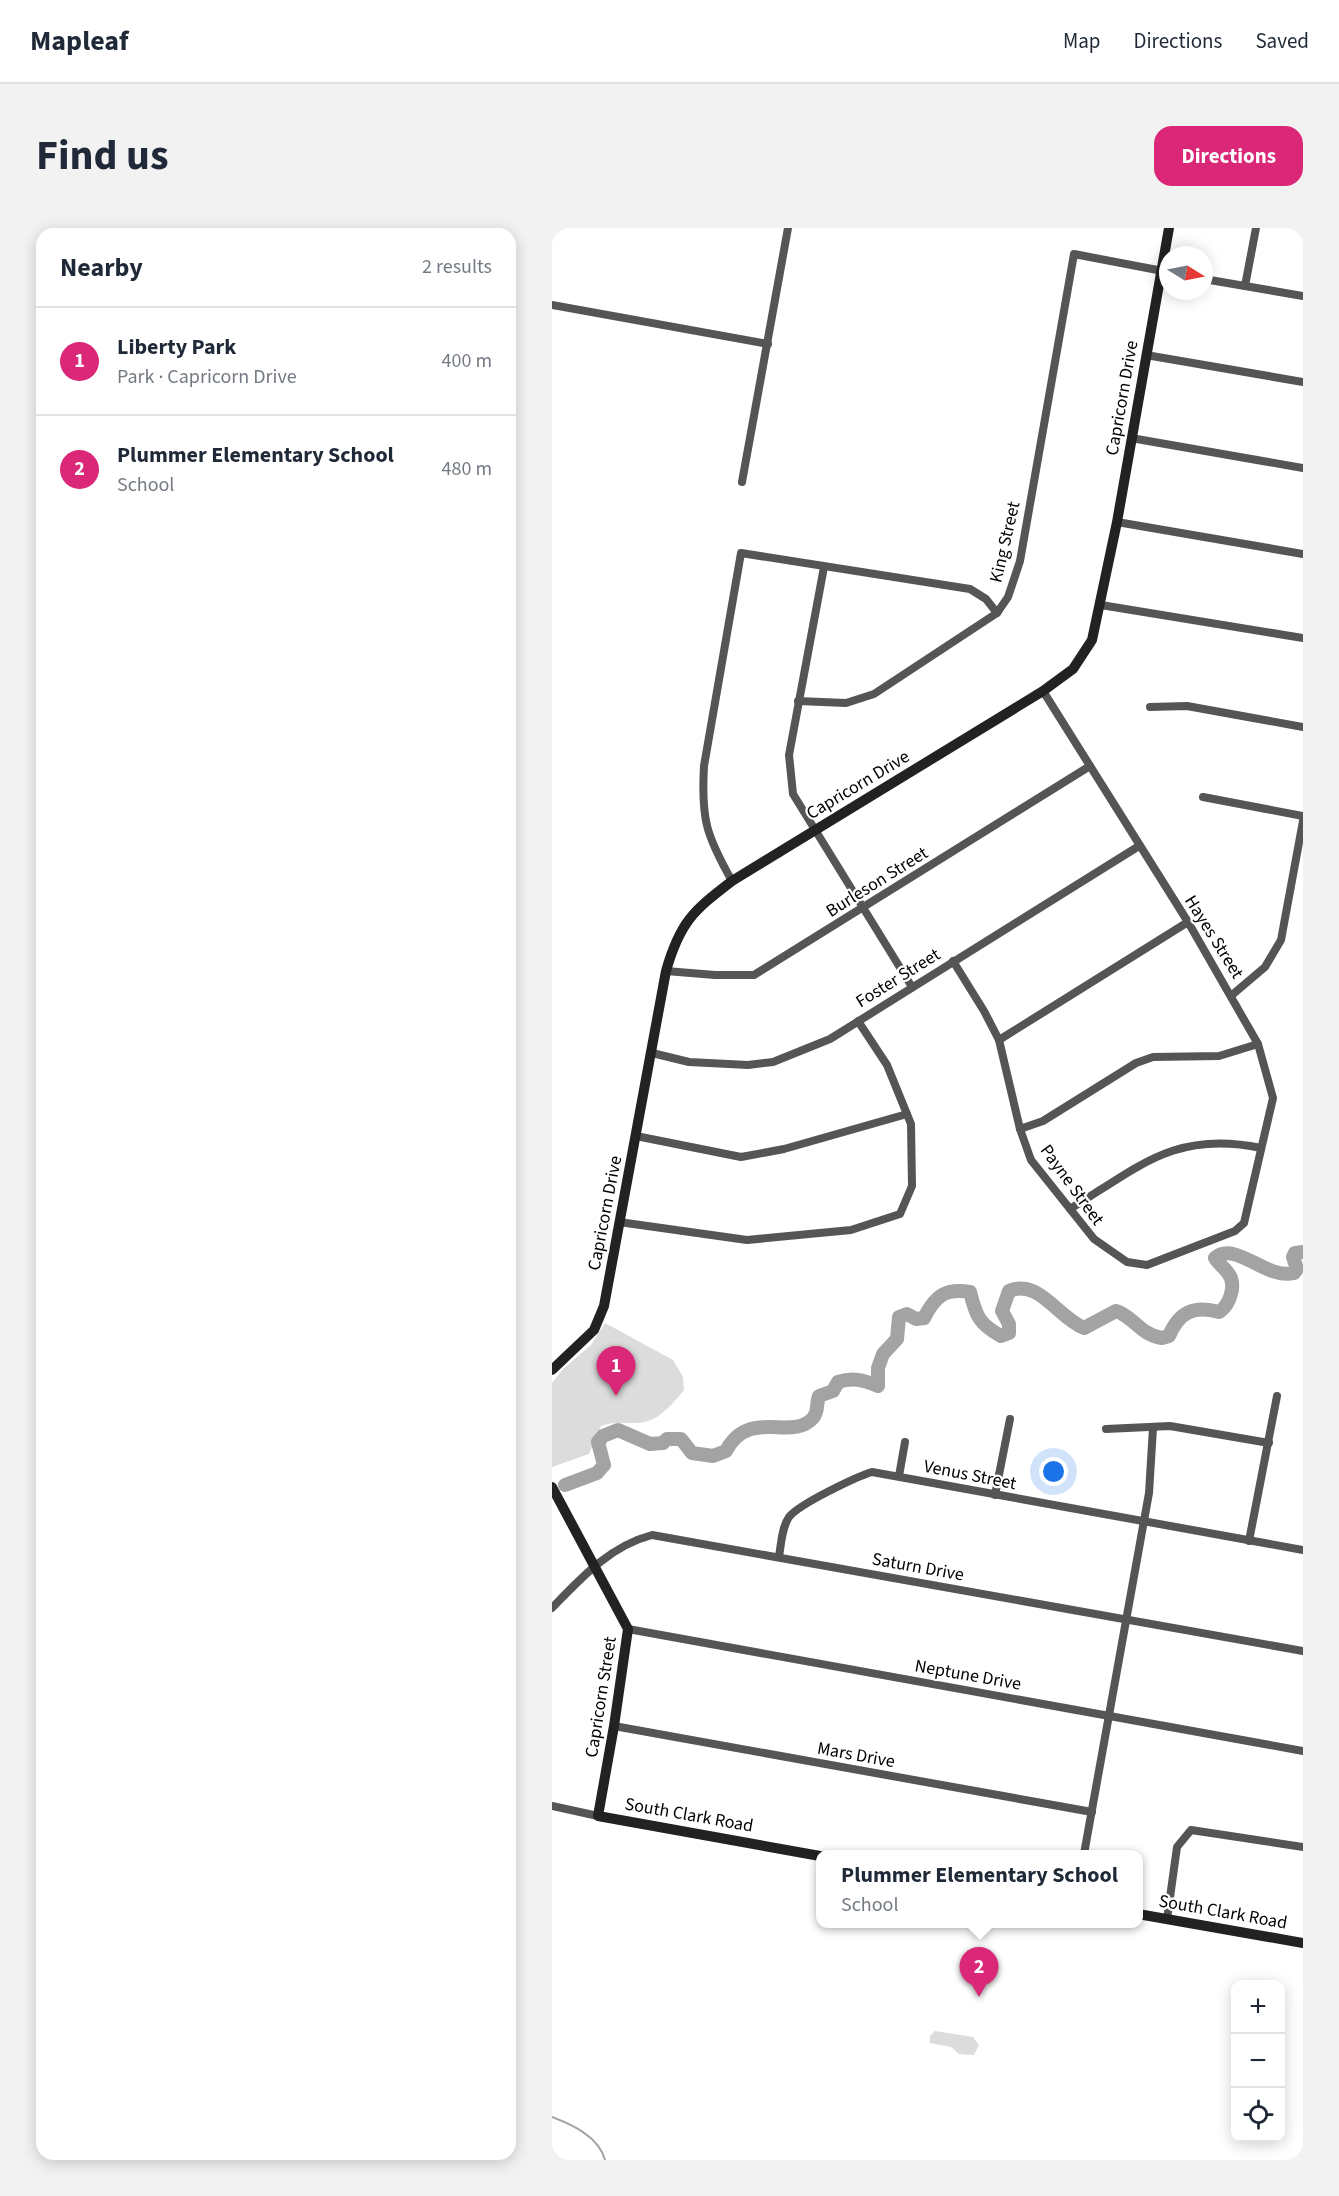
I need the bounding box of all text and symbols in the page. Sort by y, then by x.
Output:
text: Mapleaf [30,21,129,61]
text: Map [1063,26,1101,56]
text: Directions [1134,26,1222,56]
text: Saved [1255,26,1309,56]
text: Find us [36,126,169,186]
button: Directions [1154,126,1303,186]
north arrow [1159,246,1213,300]
text: Nearby [60,249,143,286]
text: 2 results [422,253,492,281]
text: Liberty Park [117,331,236,363]
street label: Capricorn Drive [1100,338,1144,457]
text: 1 [74,347,85,375]
text: 400 m [442,347,492,375]
text: Park · Capricorn Drive [117,363,297,391]
text: Plummer Elementary School [117,439,394,471]
text: 2 [74,455,85,483]
text: 480 m [442,455,492,483]
text: School [117,471,174,499]
street label: King Street [984,499,1026,585]
street label: Capricorn Drive [802,744,914,826]
street label: Burleson Street [821,841,933,923]
street label: Hayes Street [1178,890,1250,984]
street label: Foster Street [851,942,945,1014]
street label: Payne Street [1034,1139,1110,1231]
street label: Capricorn Drive [582,1153,628,1272]
pin: 1 [596,1346,636,1396]
street label: Venus Street [922,1454,1018,1496]
your location [1039,1457,1068,1486]
street label: Saturn Drive [870,1547,966,1587]
street label: Capricorn Street [579,1635,623,1759]
street label: Neptune Drive [913,1653,1023,1697]
street label: Mars Drive [815,1736,897,1774]
street label: South Clark Road [623,1791,755,1839]
popup [816,1850,1143,1928]
text: Plummer Elementary School [841,1859,1118,1891]
street label: South Clark Road [1157,1888,1289,1936]
text: School [841,1891,899,1919]
pin: 2 [960,1948,998,1997]
map controls [1231,1980,1285,2142]
button: + [1231,1980,1285,2034]
button: − [1231,2034,1285,2088]
button: locate [1231,2088,1285,2142]

